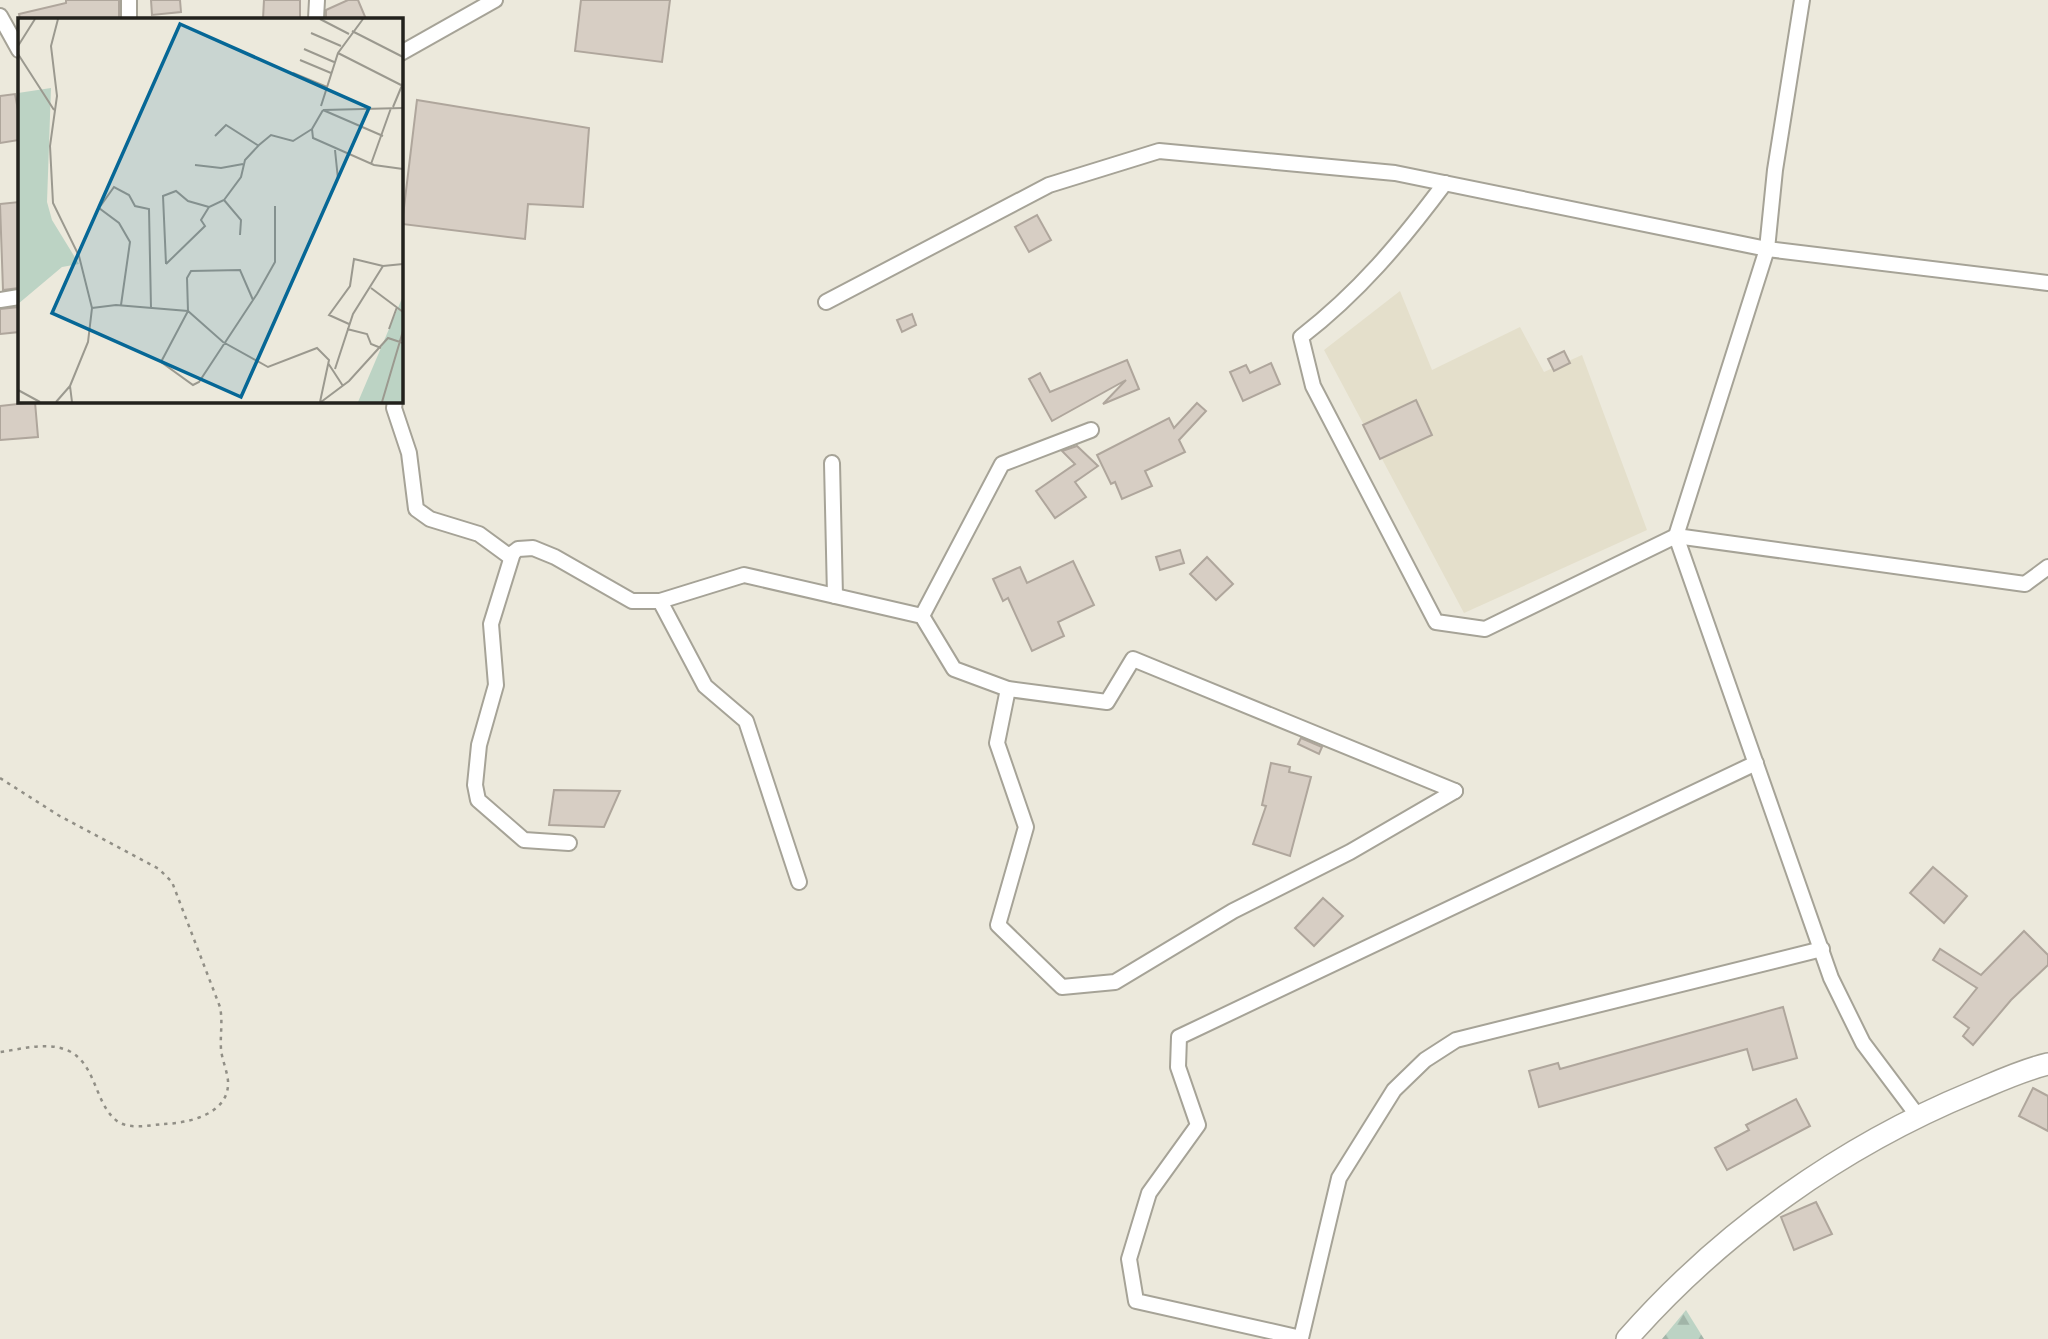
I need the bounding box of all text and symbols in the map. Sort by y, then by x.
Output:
inset map [18,18,402,402]

